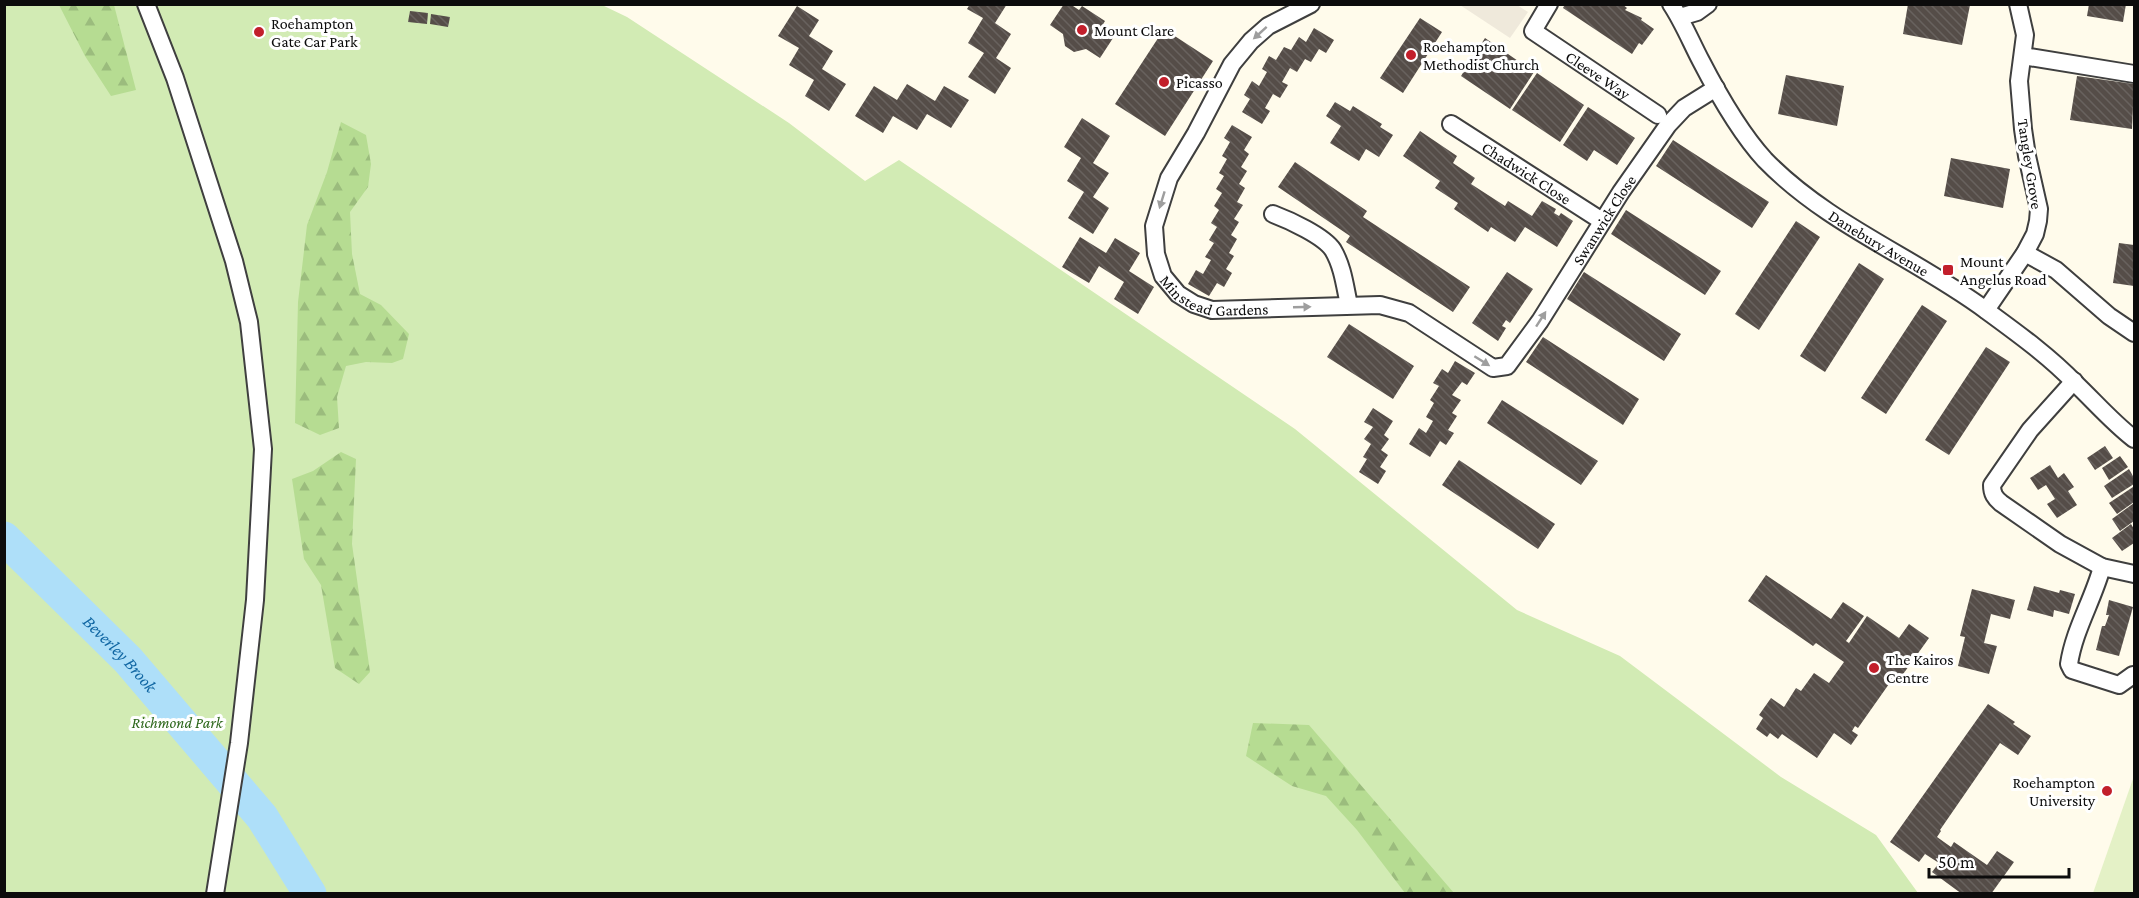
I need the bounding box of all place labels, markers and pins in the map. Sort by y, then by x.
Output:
place label: Roehampton Gate Car Park [271,15,358,50]
place label: Mount Clare [1094,22,1174,39]
marker: Mount Clare [1075,23,1089,37]
marker: Roehampton Gate Car Park [252,25,266,39]
place label: Roehampton Methodist Church [1423,38,1540,73]
marker: Roehampton Methodist Church [1404,48,1418,62]
place label: Picasso [1176,74,1223,91]
marker: Picasso [1157,75,1171,89]
place label: Mount Angelus Road [1960,253,2047,289]
marker: Mount Angelus Road [1941,263,1955,277]
place label: The Kairos Centre [1886,651,1954,686]
marker: The Kairos Centre [1867,661,1881,675]
place label: Roehampton University [2012,774,2096,810]
marker: Roehampton University [2100,784,2114,798]

